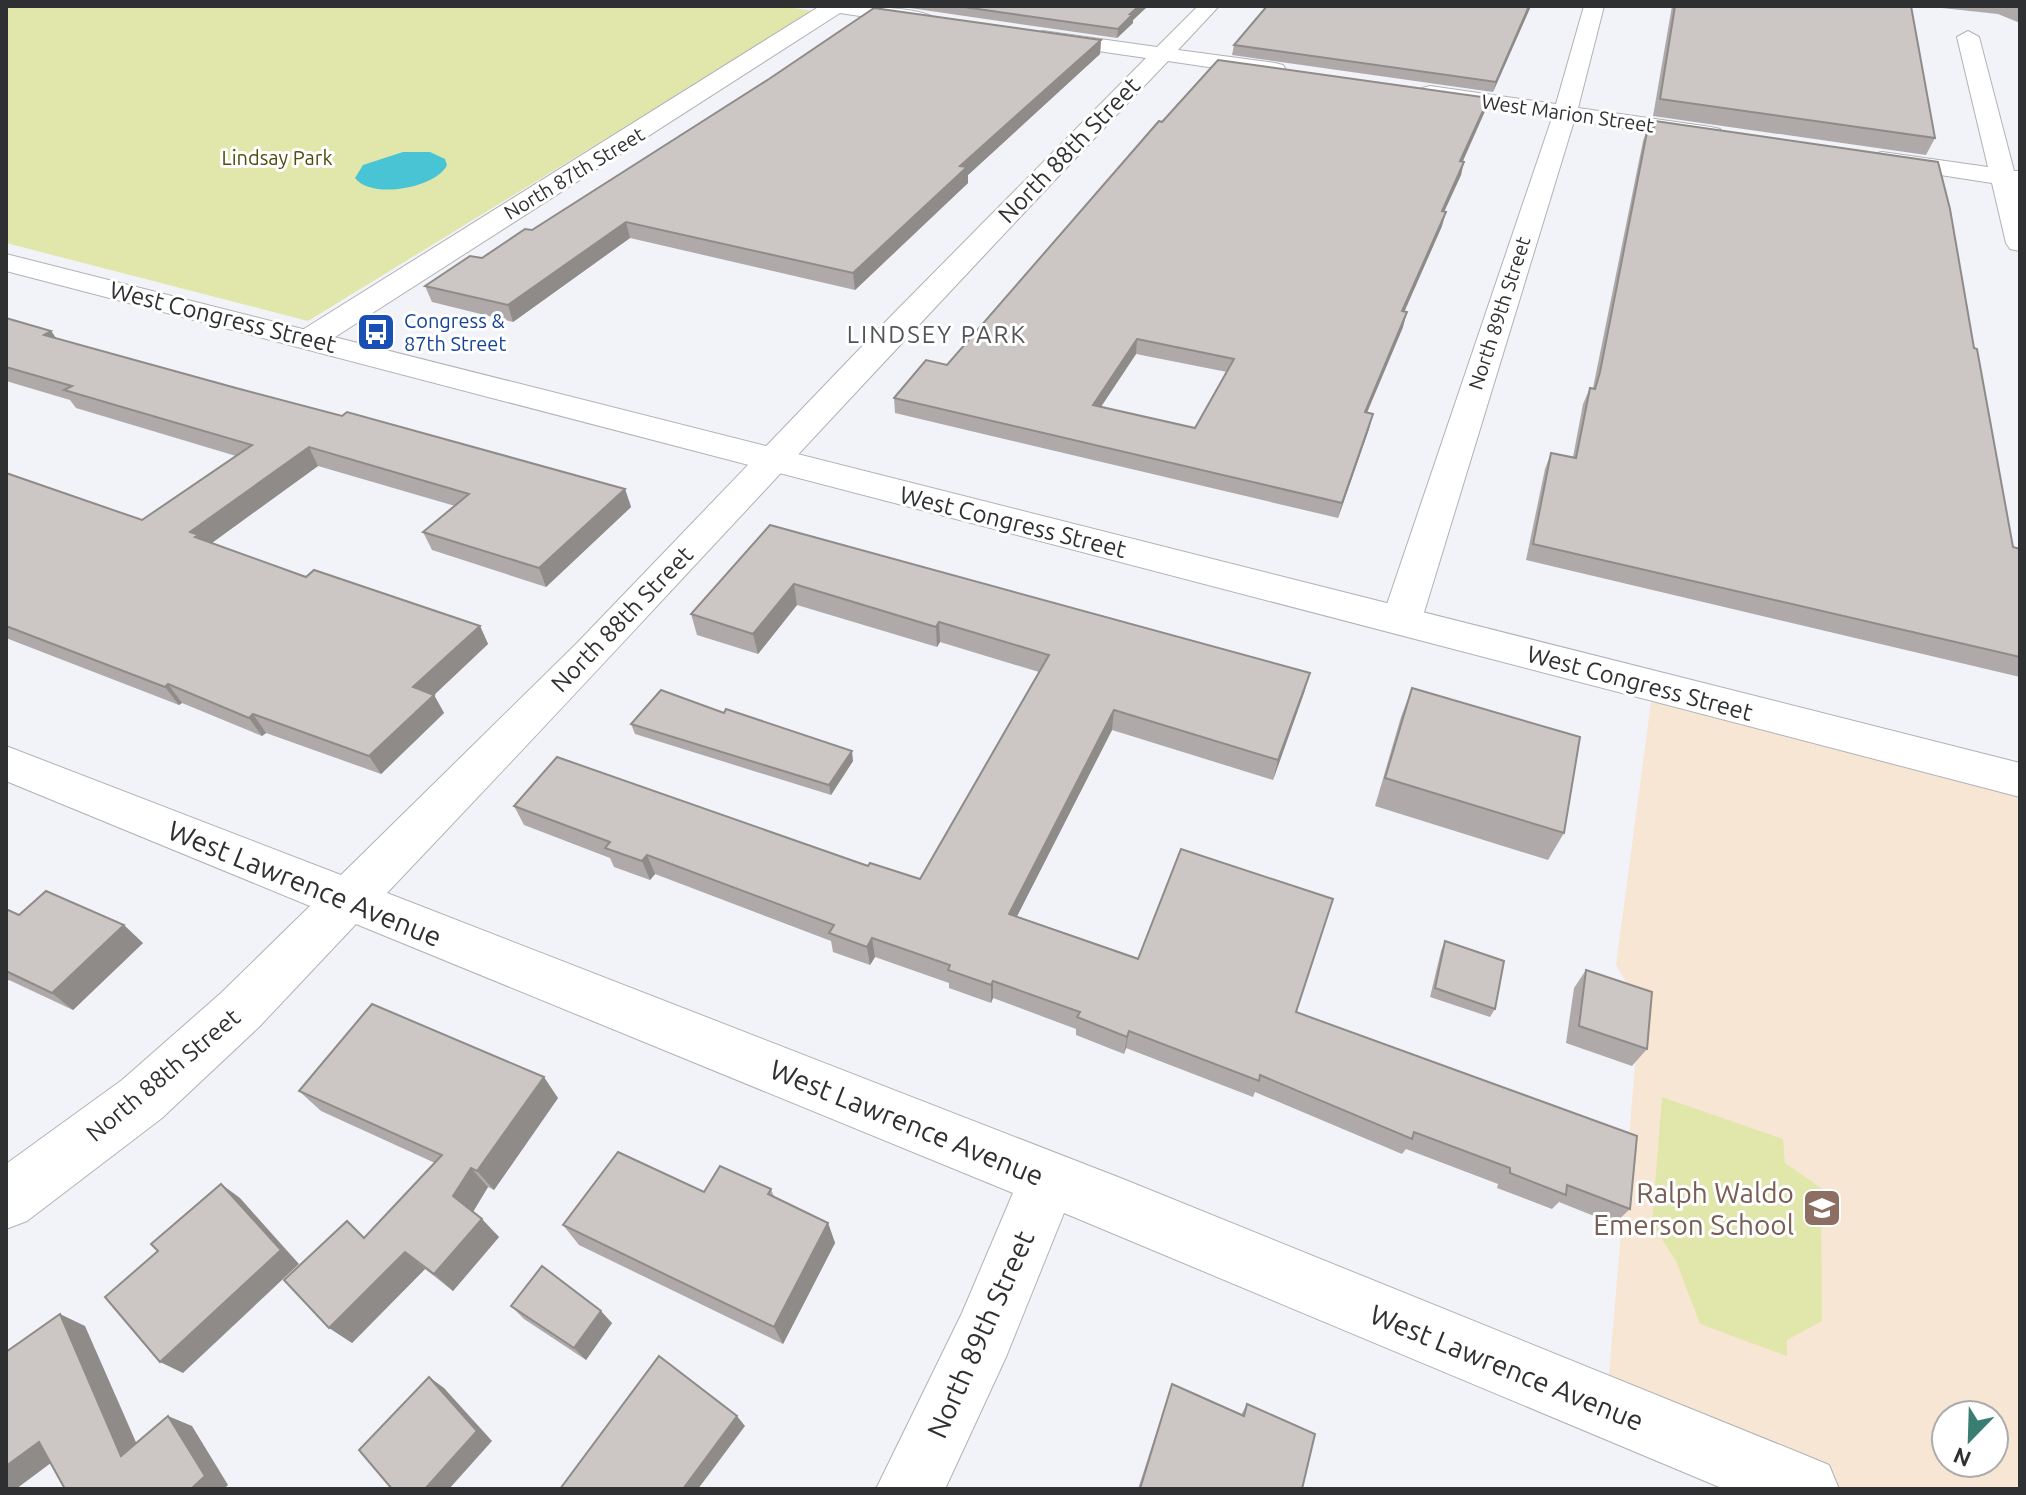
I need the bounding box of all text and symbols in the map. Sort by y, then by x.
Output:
street label: North 88th Street [993,71,1146,228]
street label: West Marion Street [1480,90,1656,137]
street label: North 87th Street [500,122,648,224]
park label: Lindsay Park [221,146,333,169]
street label: North 89th Street [1463,233,1535,392]
street label: West Congress Street [107,276,340,358]
place label: Congress & 87th Street [404,309,506,355]
bus stop icon: Congress & 87th Street [355,311,397,353]
district label: LINDSEY PARK [847,321,1027,348]
street label: West Congress Street [897,481,1130,563]
street label: North 88th Street [546,540,699,697]
street label: West Congress Street [1524,640,1756,726]
street label: West Lawrence Avenue [164,814,446,952]
street label: North 88th Street [81,1003,246,1147]
street label: West Lawrence Avenue [766,1053,1048,1191]
place label: Ralph Waldo Emerson School [1593,1177,1794,1240]
school or university icon: Ralph Waldo Emerson School [1801,1187,1843,1229]
street label: North 89th Street [920,1226,1040,1442]
street label: West Lawrence Avenue [1366,1298,1648,1436]
north arrow [1930,1399,2010,1479]
text: N [1950,1443,1974,1473]

